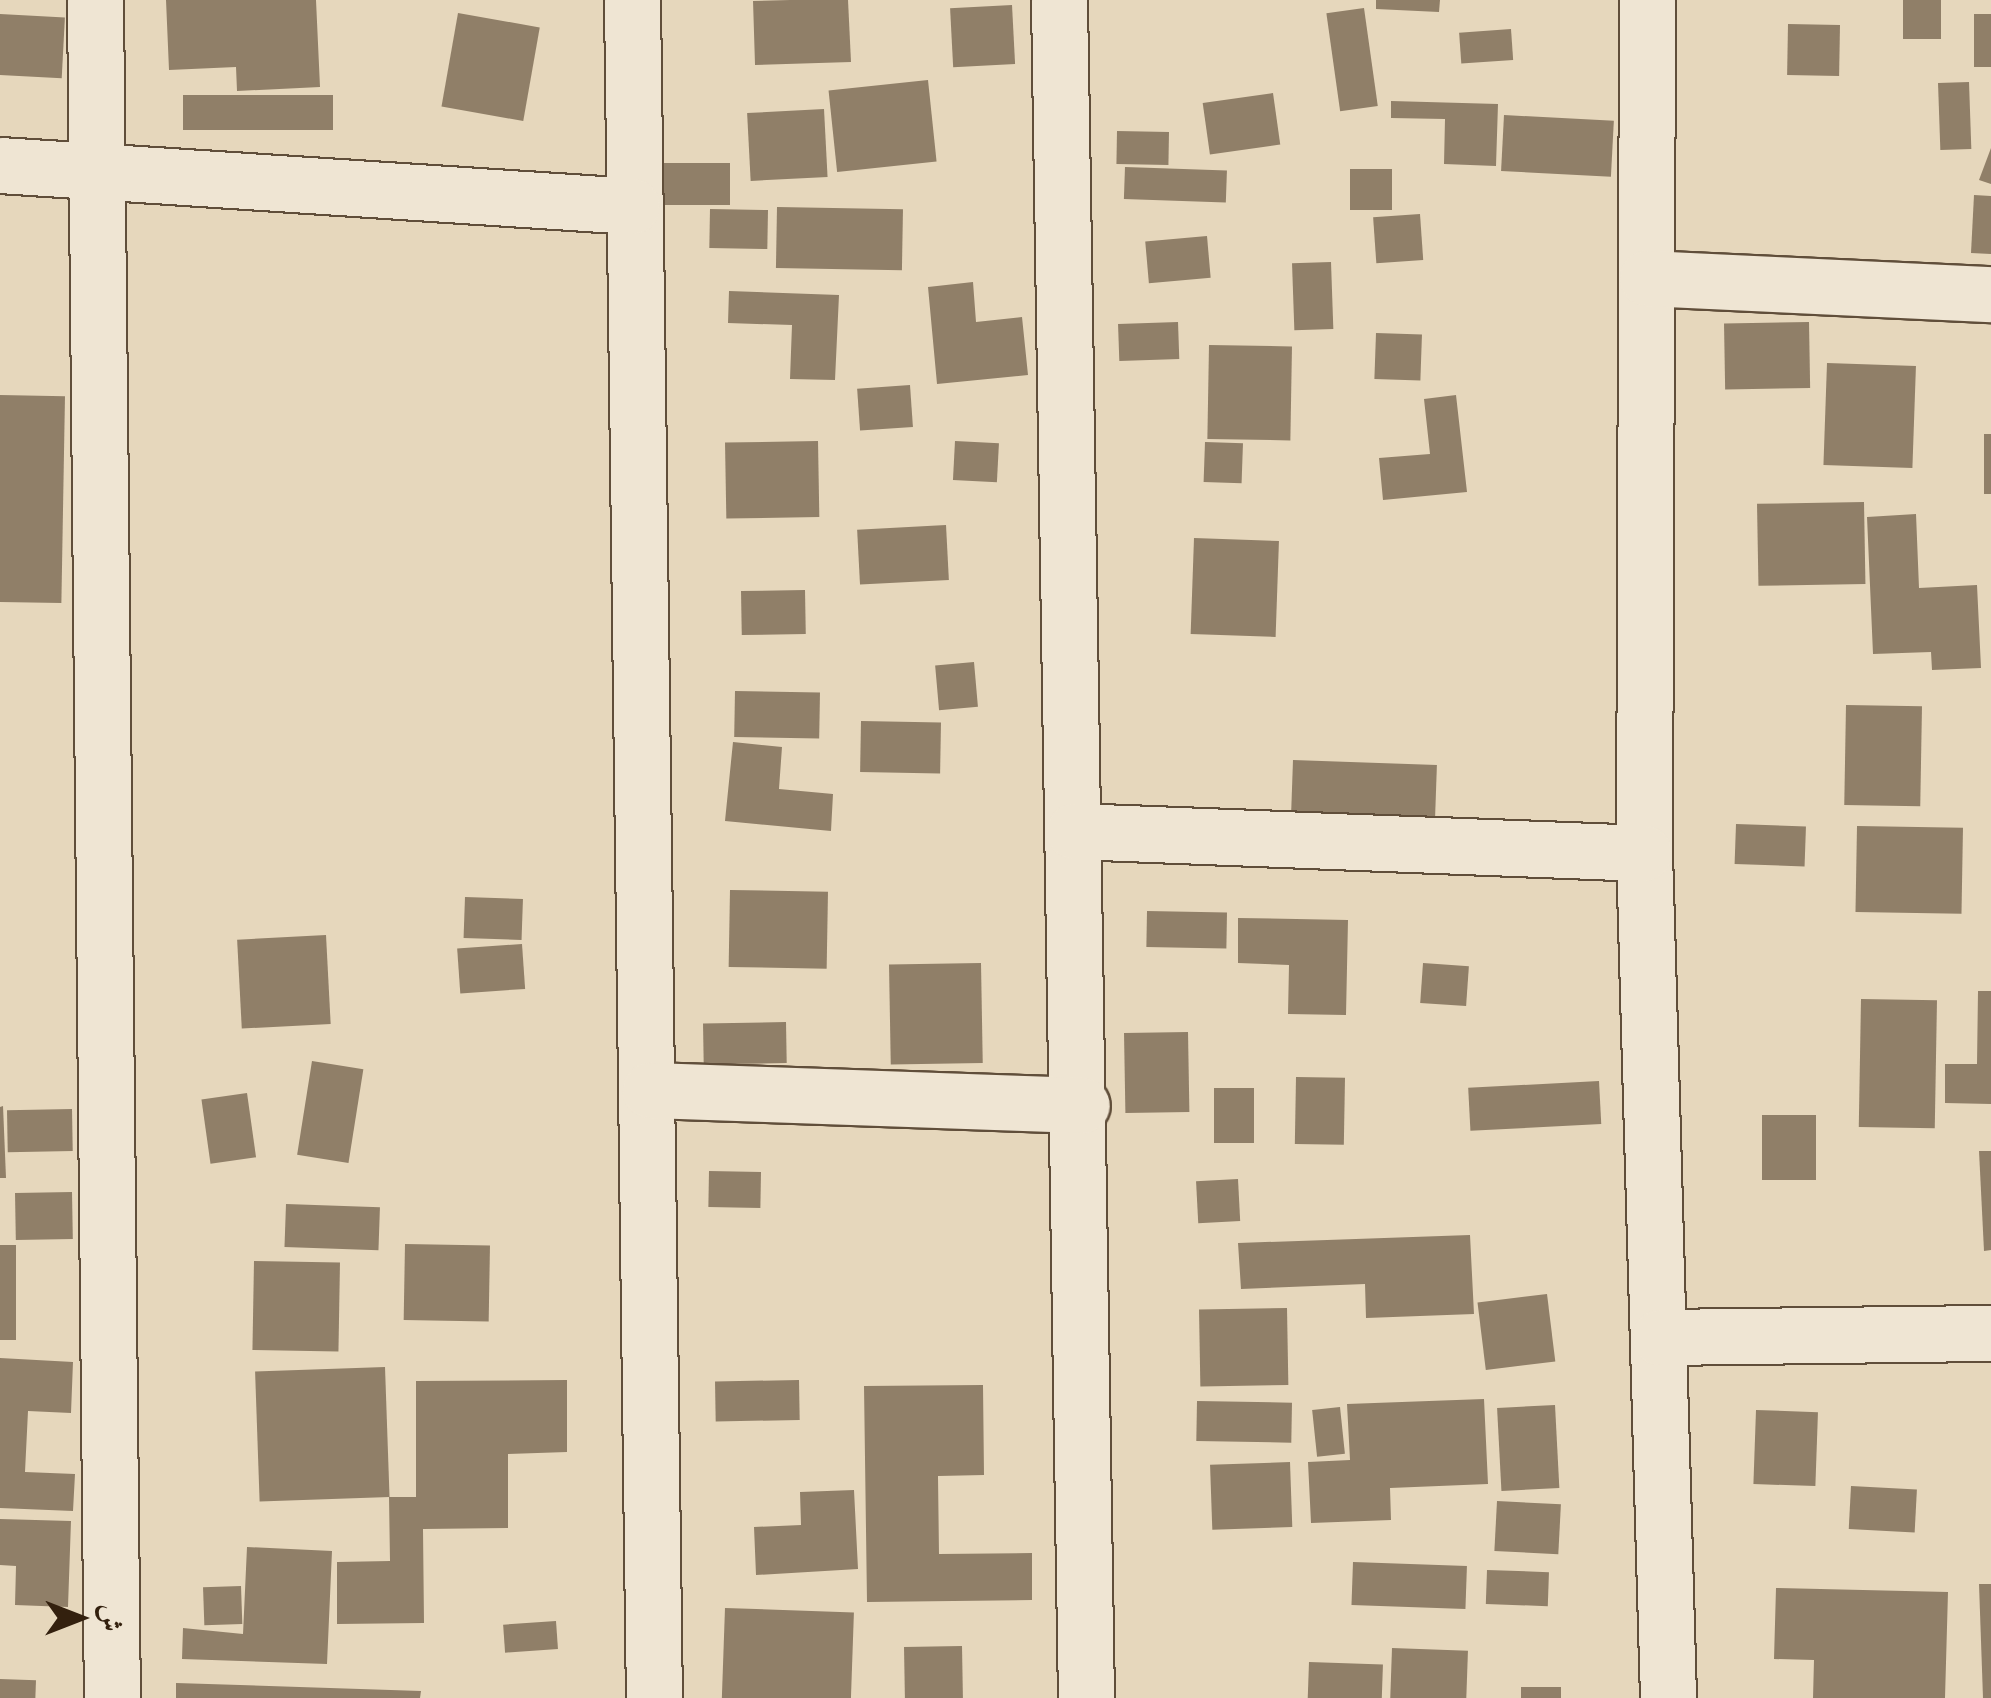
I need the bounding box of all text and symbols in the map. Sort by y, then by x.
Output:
north arrow [30,1568,130,1668]
text: ش [93,1604,128,1632]

